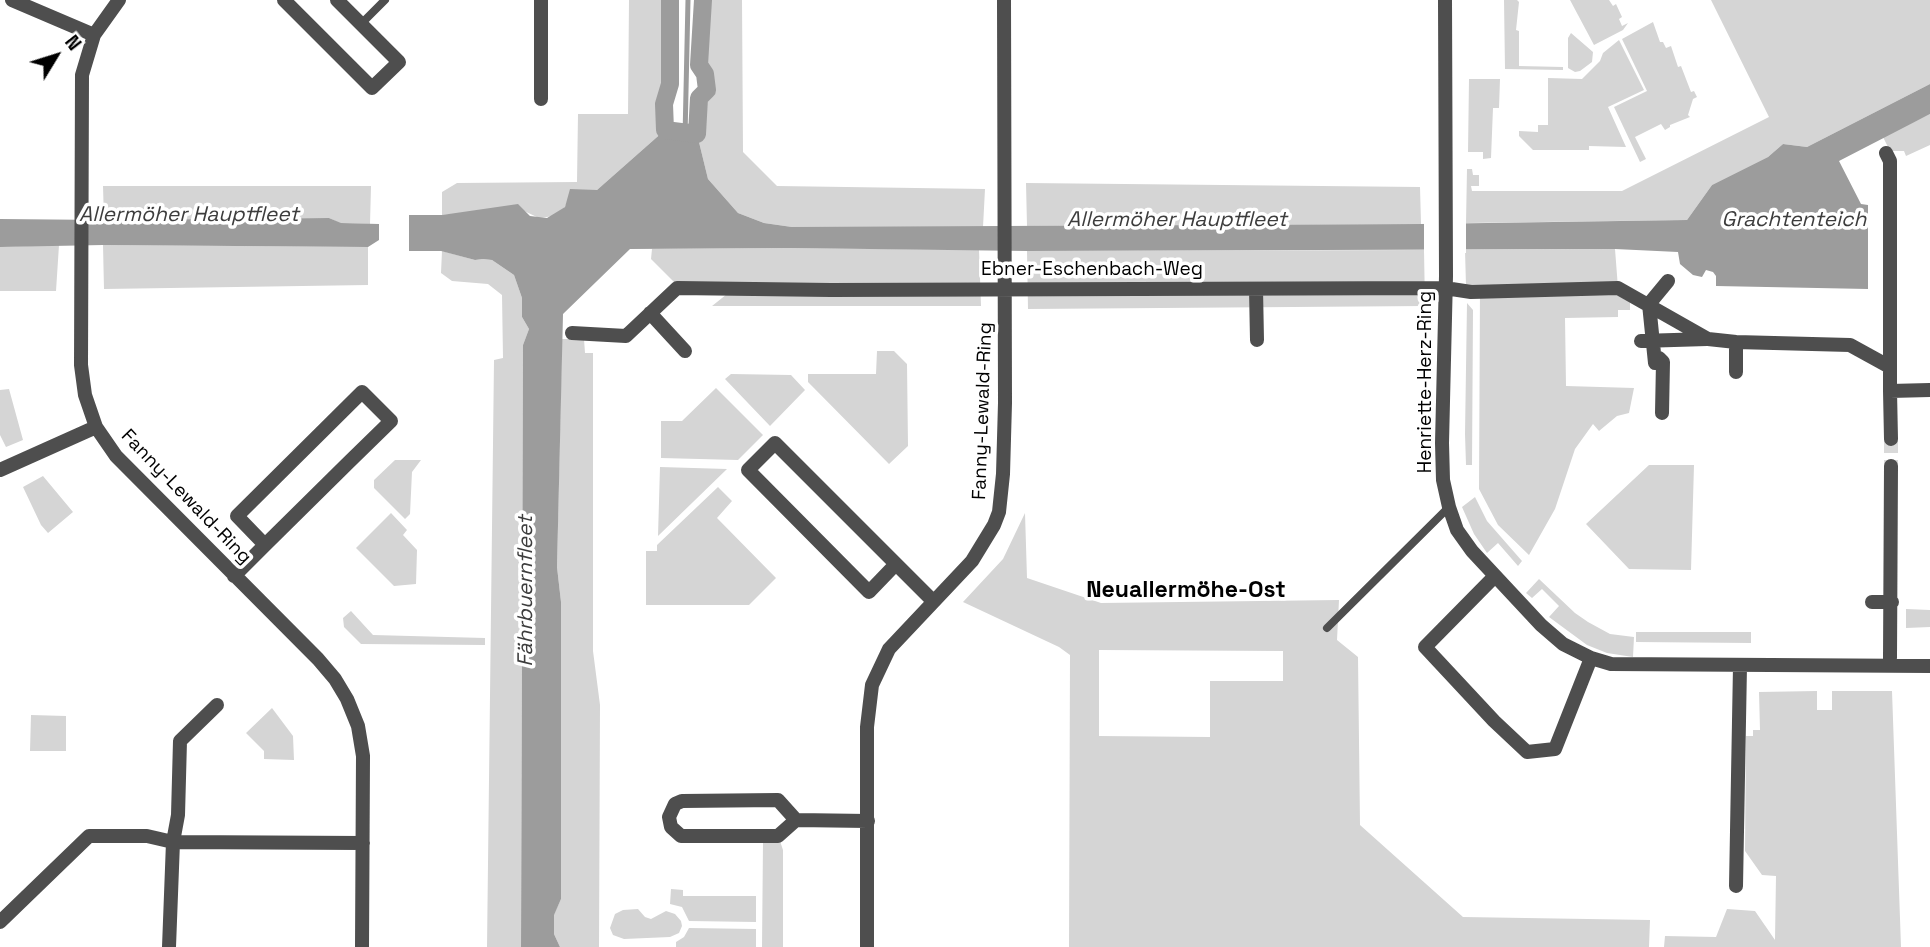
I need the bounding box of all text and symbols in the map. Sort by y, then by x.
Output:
north arrow [21,21,91,91]
text: N [59,30,87,55]
water label: Allermöher Hauptfleet [79,202,299,228]
water label: Allermöher Hauptfleet [1067,207,1287,233]
water label: Grachtenteich [1722,207,1866,233]
street label: Ebner-Eschenbach-Weg [981,259,1203,281]
street label: Henriette-Herz-Ring [1415,291,1437,473]
street label: Fanny-Lewald-Ring [969,322,997,500]
street label: Fanny-Lewald-Ring [116,425,256,569]
water label: Fährbuernfleet [513,515,539,667]
district label: Neuallermöhe-Ost [1086,577,1286,605]

